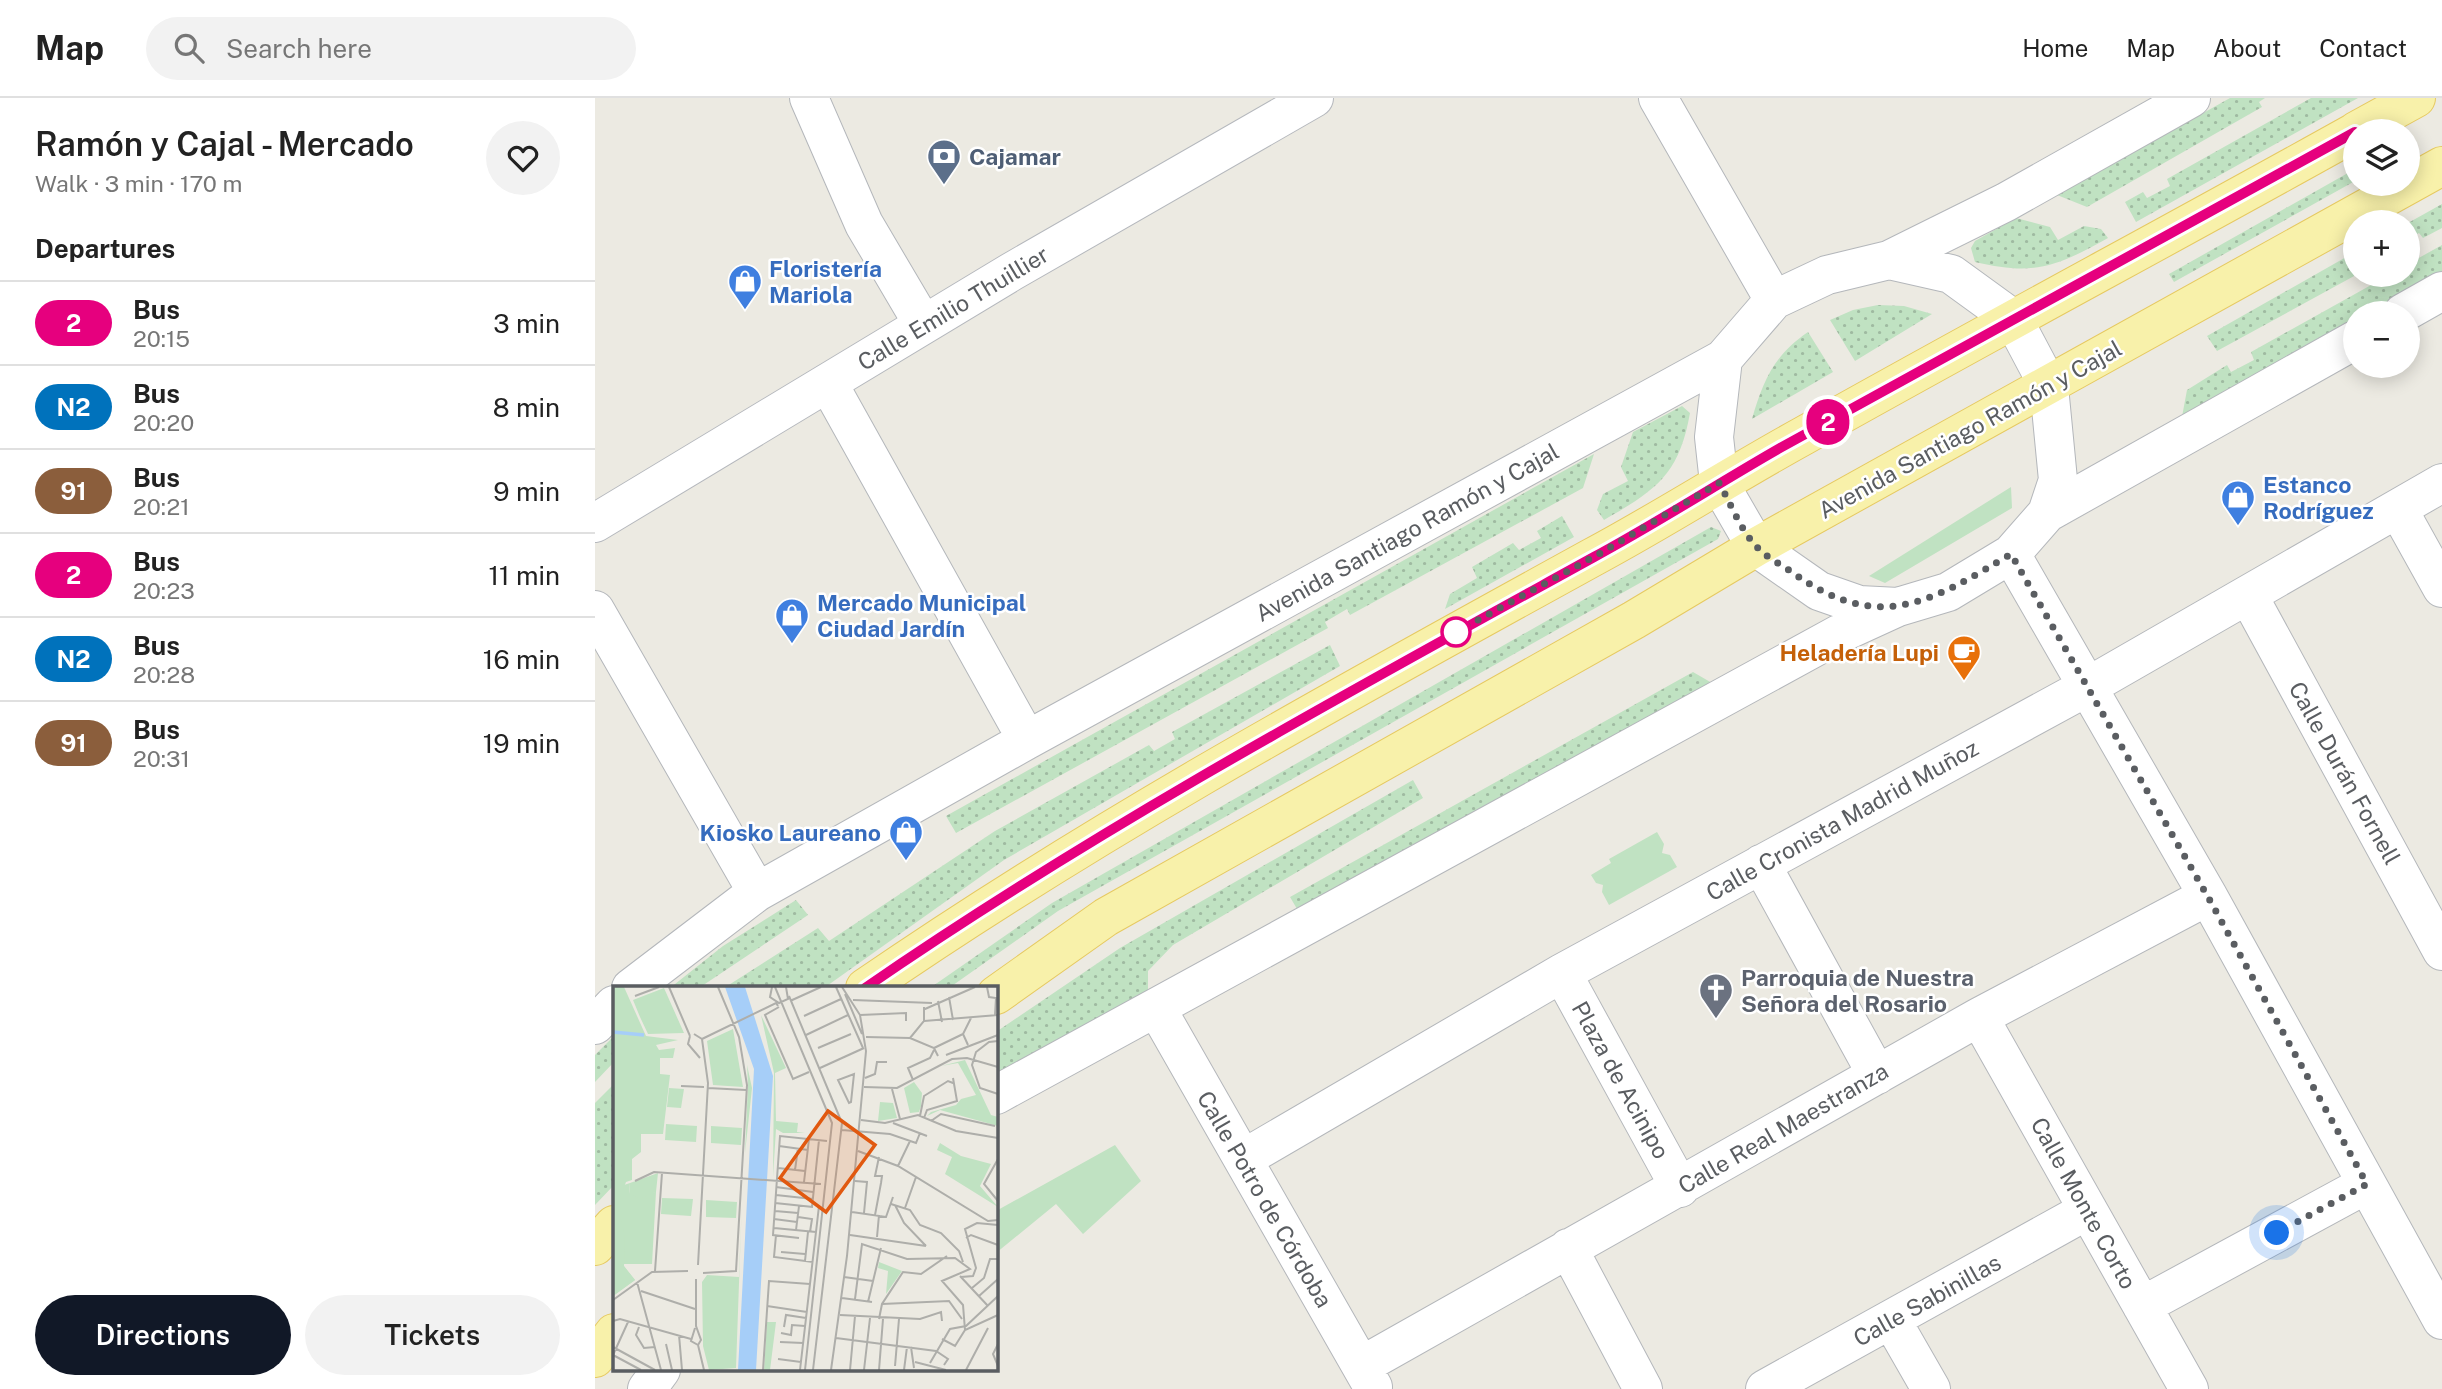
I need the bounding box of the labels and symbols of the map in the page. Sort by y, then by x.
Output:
bank icon: Cajamar [925,137,963,186]
place label: Cajamar [969,143,1061,170]
street label: Calle Emilio Thuillier [853,240,1053,376]
place label: Floristería Mariola [769,255,882,308]
shop icon: Floristería Mariola [726,262,764,311]
street label: Avenida Santiago Ramón y Cajal [1814,334,2126,524]
line badge: 2 [1805,399,1851,445]
street label: Avenida Santiago Ramón y Cajal [1251,437,1563,627]
place label: Estanco Rodríguez [2263,471,2374,524]
shop icon: Estanco Rodríguez [2219,478,2257,527]
place label: Mercado Municipal Ciudad Jardín [817,589,1026,642]
shop icon: Mercado Municipal Ciudad Jardín [773,596,811,645]
unlabelled marker [1441,617,1471,647]
cafe icon: Heladería Lupi [1945,633,1983,682]
place label: Heladería Lupi [1779,639,1939,666]
street label: Calle Durán Fornell [2284,677,2406,869]
street label: Calle Cronista Madrid Muñoz [1701,734,1983,906]
shop icon: Kiosko Laureano [887,813,925,862]
place label: Kiosko Laureano [700,819,881,846]
place label: Parroquia de Nuestra Señora del Rosario [1741,964,1974,1017]
church icon: Parroquia de Nuestra Señora del Rosario [1697,971,1735,1020]
inset map [613,986,997,1372]
street label: Plaza de Acinipo [1567,997,1675,1163]
street label: Calle Real Maestranza [1673,1057,1893,1199]
street label: Calle Potro de Córdoba [1192,1086,1338,1312]
street label: Calle Monte Corto [2026,1112,2142,1294]
your location [2259,1215,2294,1250]
street label: Calle Sabinillas [1849,1248,2005,1352]

